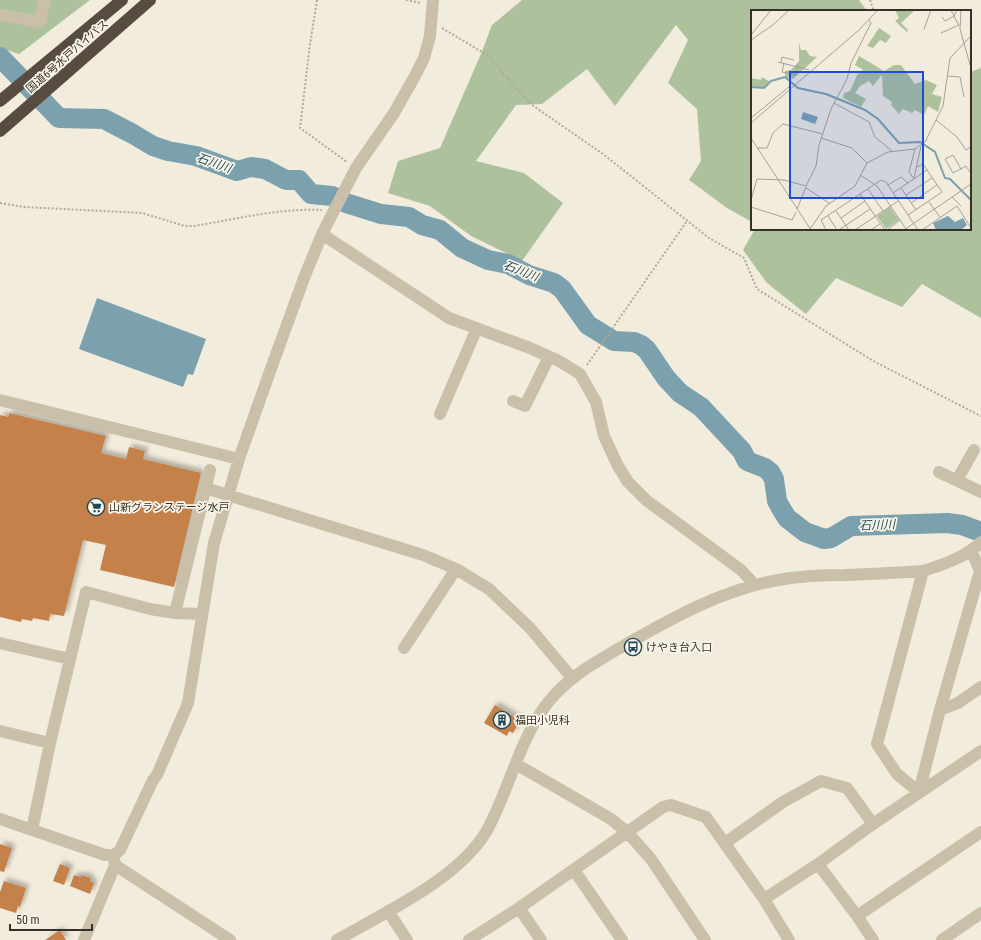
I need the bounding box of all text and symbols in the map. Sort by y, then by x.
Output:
inset map [751,10,971,230]
street label: 国道6号水戸バイパス [24,17,111,95]
water label: 石川川 [195,151,235,176]
water label: 石川川 [502,258,542,285]
supermarket icon: 山新グランステージ水戸 [86,497,106,517]
place label: 山新グランステージ水戸 [109,501,230,514]
water label: 石川川 [859,517,897,533]
bus stop icon: けやき台入口 [623,637,643,657]
place label: けやき台入口 [646,641,712,654]
building icon: 福田小児科 [492,710,512,730]
place label: 福田小児科 [515,714,570,727]
scale bar [10,906,92,932]
text: 50 m [16,913,40,927]

